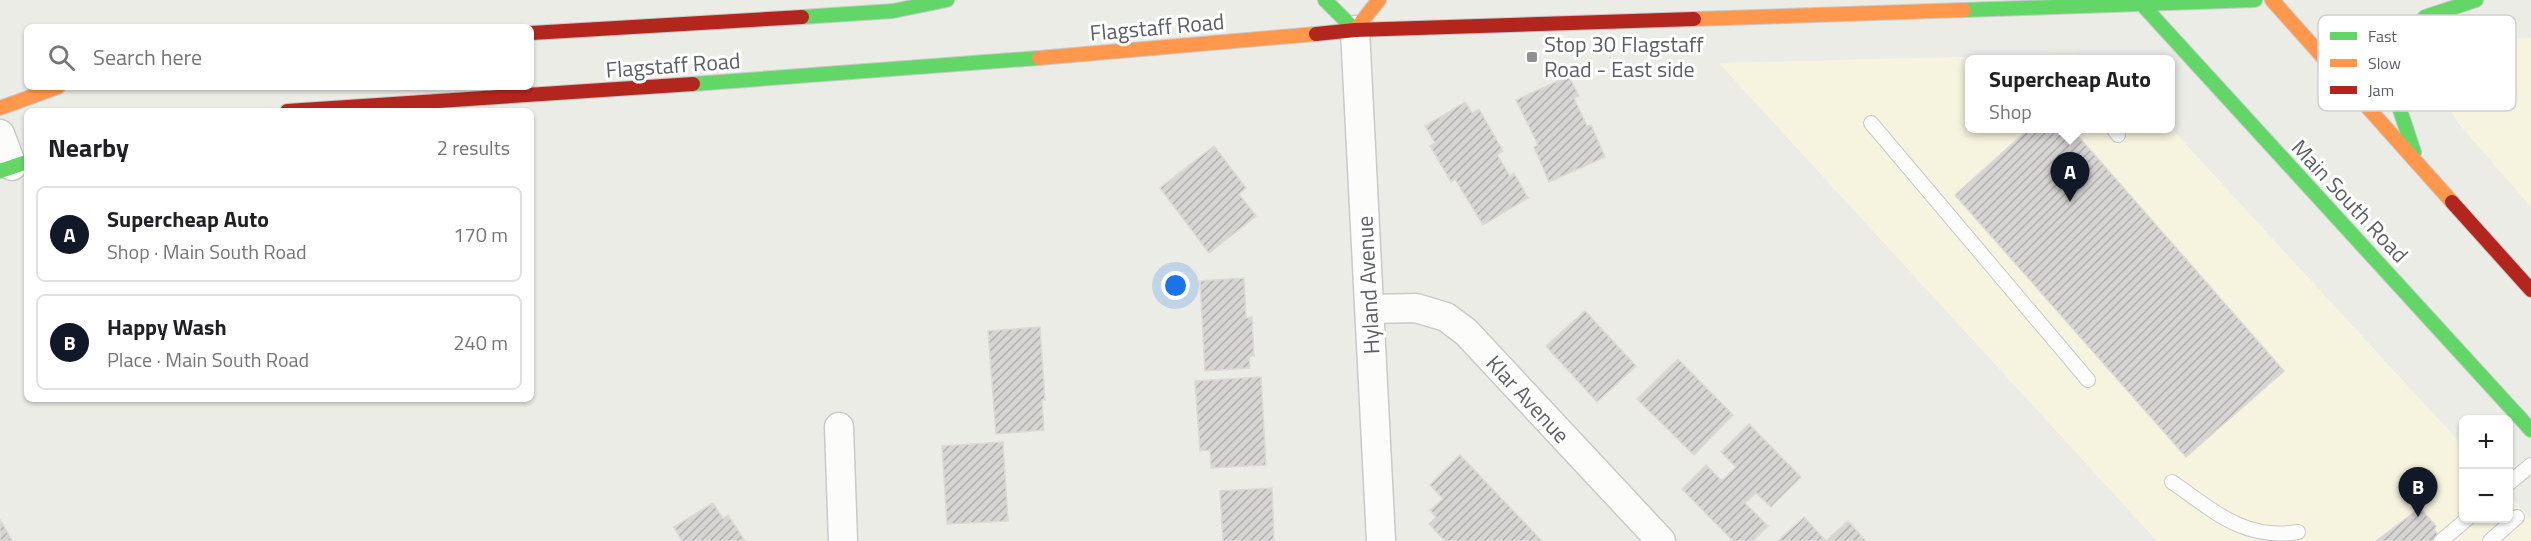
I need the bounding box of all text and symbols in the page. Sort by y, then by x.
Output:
street label: Flagstaff Road [1088,4,1226,50]
legend [2318,15,2516,111]
search box [24,24,534,90]
text: Fast [2368,24,2397,48]
place label: Stop 30 Flagstaff Road - East side [1544,27,1704,86]
text: Search here [93,40,202,74]
icon: search [45,41,78,74]
street label: Flagstaff Road [604,43,742,87]
marker: Stop 30 Flagstaff Road - East side [1525,50,1539,64]
text: Slow [2368,51,2401,75]
popup [1965,55,2175,133]
text: Supercheap Auto [1989,62,2151,96]
text: Jam [2368,78,2394,102]
text: Shop [1989,96,2032,127]
text: Nearby [48,128,129,167]
text: 2 results [437,132,510,163]
street label: Main South Road [2284,132,2416,270]
pin: A [2050,152,2090,202]
text: Supercheap Auto [107,202,269,236]
street label: Hyland Avenue [1347,215,1389,355]
text: A [63,219,76,250]
text: 170 m [453,219,508,250]
text: Shop · Main South Road [107,236,307,267]
your location [1161,271,1190,300]
text: Happy Wash [107,310,227,344]
text: B [63,327,76,358]
text: 240 m [453,327,508,358]
text: Place · Main South Road [107,344,309,375]
street label: Klar Avenue [1478,347,1578,451]
map controls [2459,415,2513,523]
button: + [2459,415,2513,469]
pin: B [2398,468,2438,517]
button: − [2459,469,2513,523]

